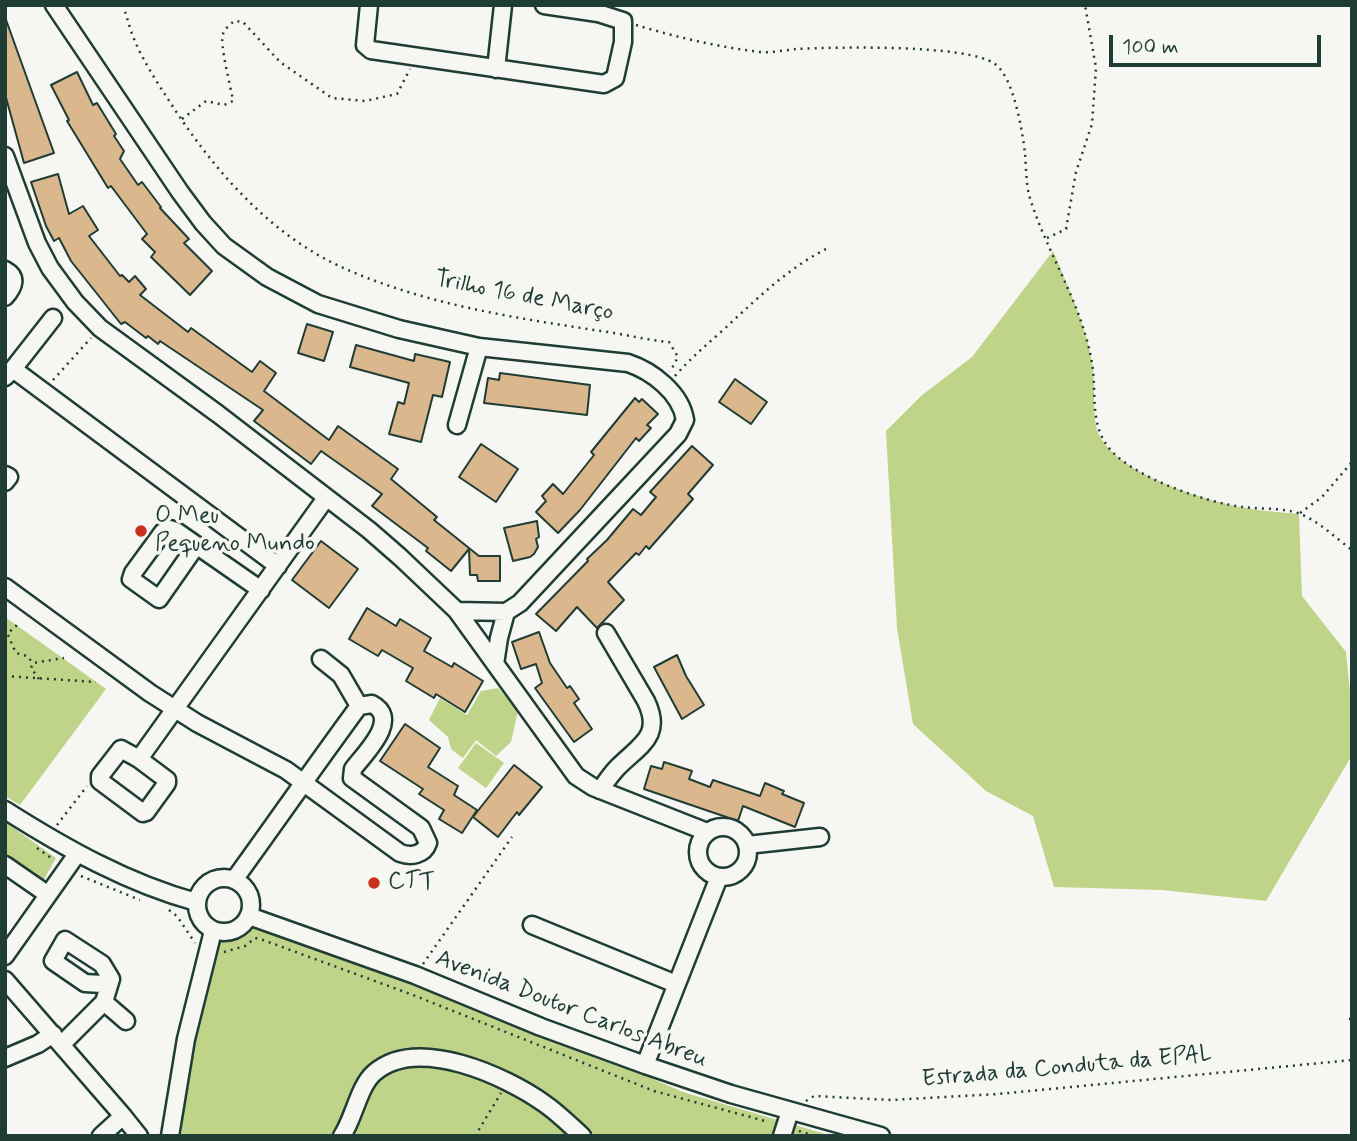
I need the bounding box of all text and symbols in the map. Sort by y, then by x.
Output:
scale bar [1112,21,1324,65]
text: 100 m [1122,33,1178,61]
street label: Trilho 16 de Março [432,266,616,328]
place label: O Meu Pequeno Mundo [155,503,315,559]
marker: O Meu Pequeno Mundo [133,523,149,539]
place label: CTT [388,869,435,897]
marker: CTT [366,875,382,891]
street label: Avenida Doutor Carlos Abreu [431,945,711,1075]
street label: Estrada da Conduta da EPAL [921,1041,1213,1095]

